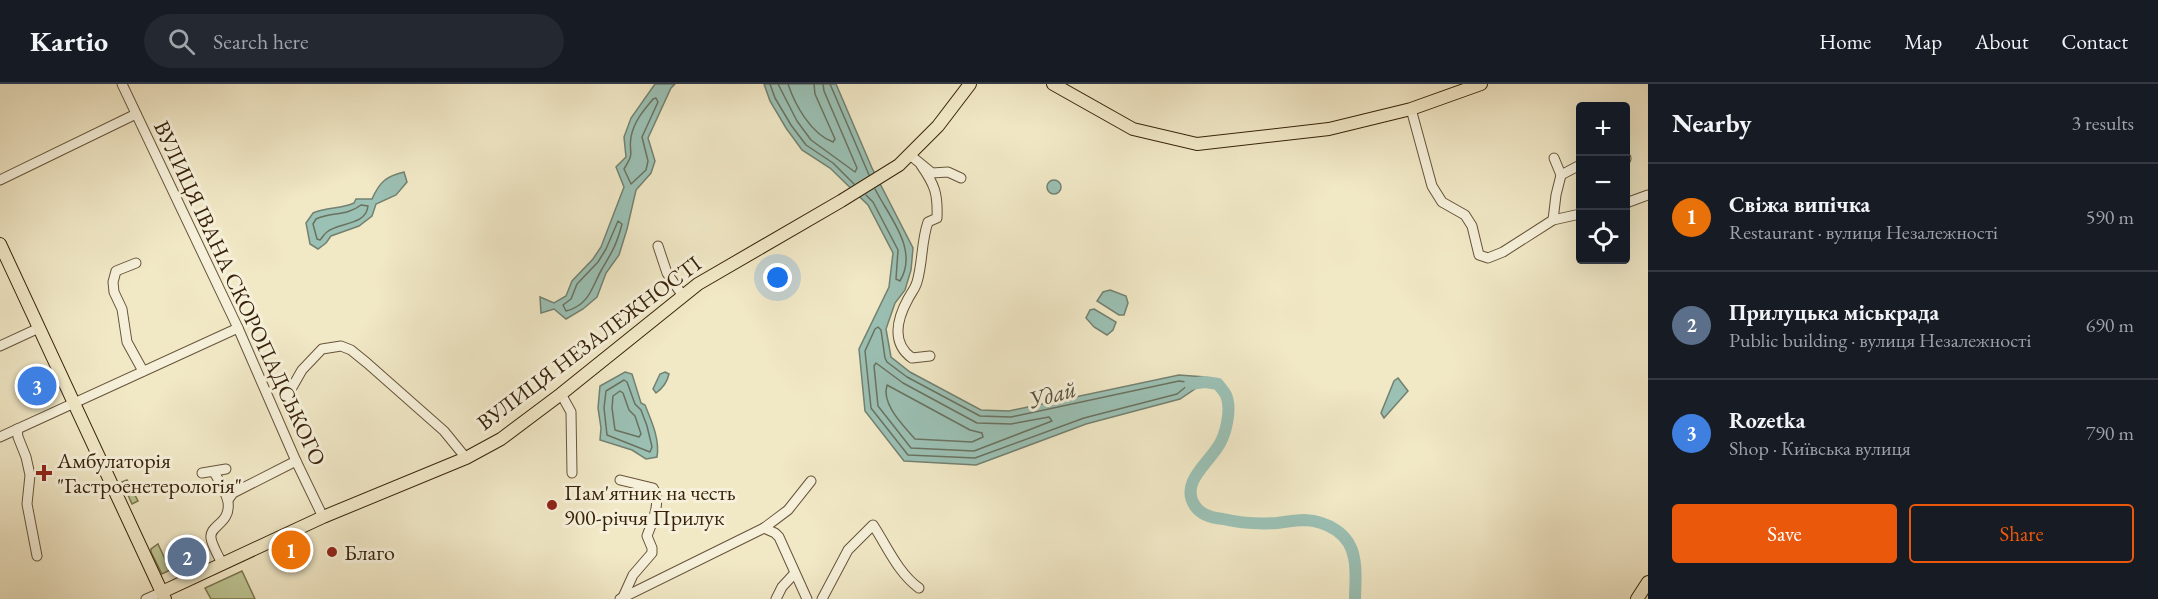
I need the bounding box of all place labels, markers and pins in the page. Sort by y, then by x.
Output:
pin: 3 [18,364,57,408]
place label: Амбулаторія "Гастроенетерологія" [56,446,242,500]
marker: Амбулаторія "Гастроенетерологія" [35,464,53,482]
place label: Пам'ятник на честь 900-річчя Прилук [564,478,736,532]
marker: Пам'ятник на честь 900-річчя Прилук [545,498,559,512]
pin: 1 [272,528,310,572]
pin: 2 [168,534,207,580]
place label: Благо [344,538,395,567]
marker: Благо [325,545,339,559]

